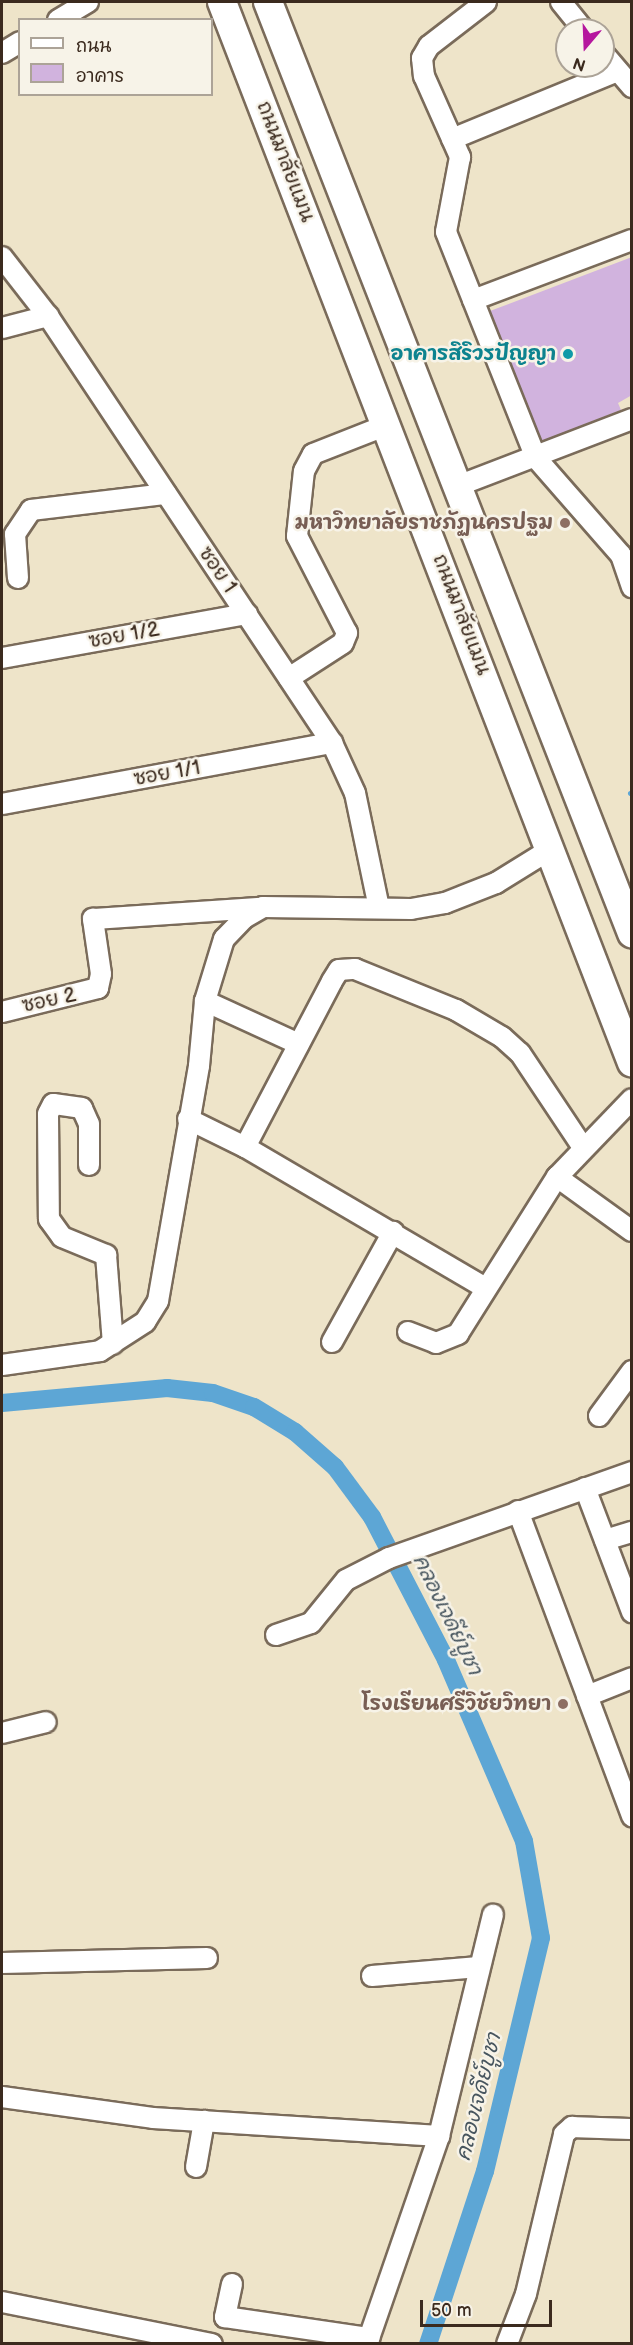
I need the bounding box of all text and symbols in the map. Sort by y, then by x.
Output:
legend [18,18,213,96]
north arrow [555,18,615,78]
text: ถนน [76,36,111,57]
text: N [571,53,588,75]
text: อาคาร [76,66,124,87]
street label: ถนนมาลัยแมน [251,98,319,226]
place label: อาคารสิริวรปัญญา [391,342,556,366]
marker: อาคารสิริวรปัญญา [561,347,575,361]
place label: มหาวิทยาลัยราชภัฏนครปฐม [295,511,553,535]
marker: มหาวิทยาลัยราชภัฏนครปฐม [558,516,572,530]
street label: ซอย 1 [193,542,241,598]
street label: ถนนมาลัยแมน [427,551,495,679]
street label: ซอย 1/2 [87,618,161,654]
street label: ซอย 1/1 [132,756,202,792]
street label: ซอย 2 [20,984,78,1018]
water label: คลองเจดีย์บูชา [407,1551,487,1679]
place label: โรงเรียนศรีวิชัยวิทยา [362,1692,551,1716]
marker: โรงเรียนศรีวิชัยวิทยา [556,1697,570,1711]
water label: คลองเจดีย์บูชา [451,2031,507,2163]
scale bar [423,2288,555,2326]
text: 50 m [431,2300,472,2321]

